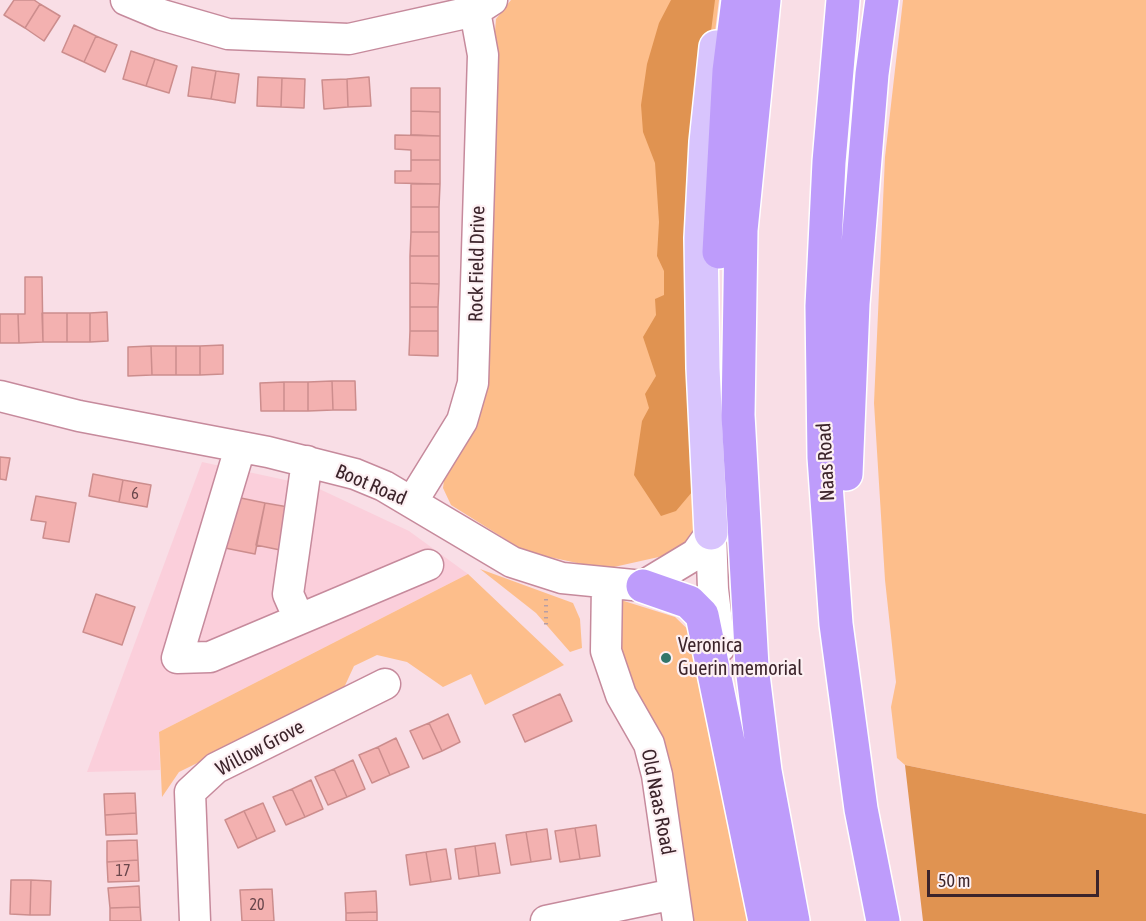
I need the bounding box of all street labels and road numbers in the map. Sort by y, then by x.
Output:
street label: Rock Field Drive [464,206,490,322]
street label: Naas Road [812,422,840,502]
street label: Boot Road [332,459,410,511]
street label: Willow Grove [212,715,308,781]
street label: Old Naas Road [636,747,680,857]

